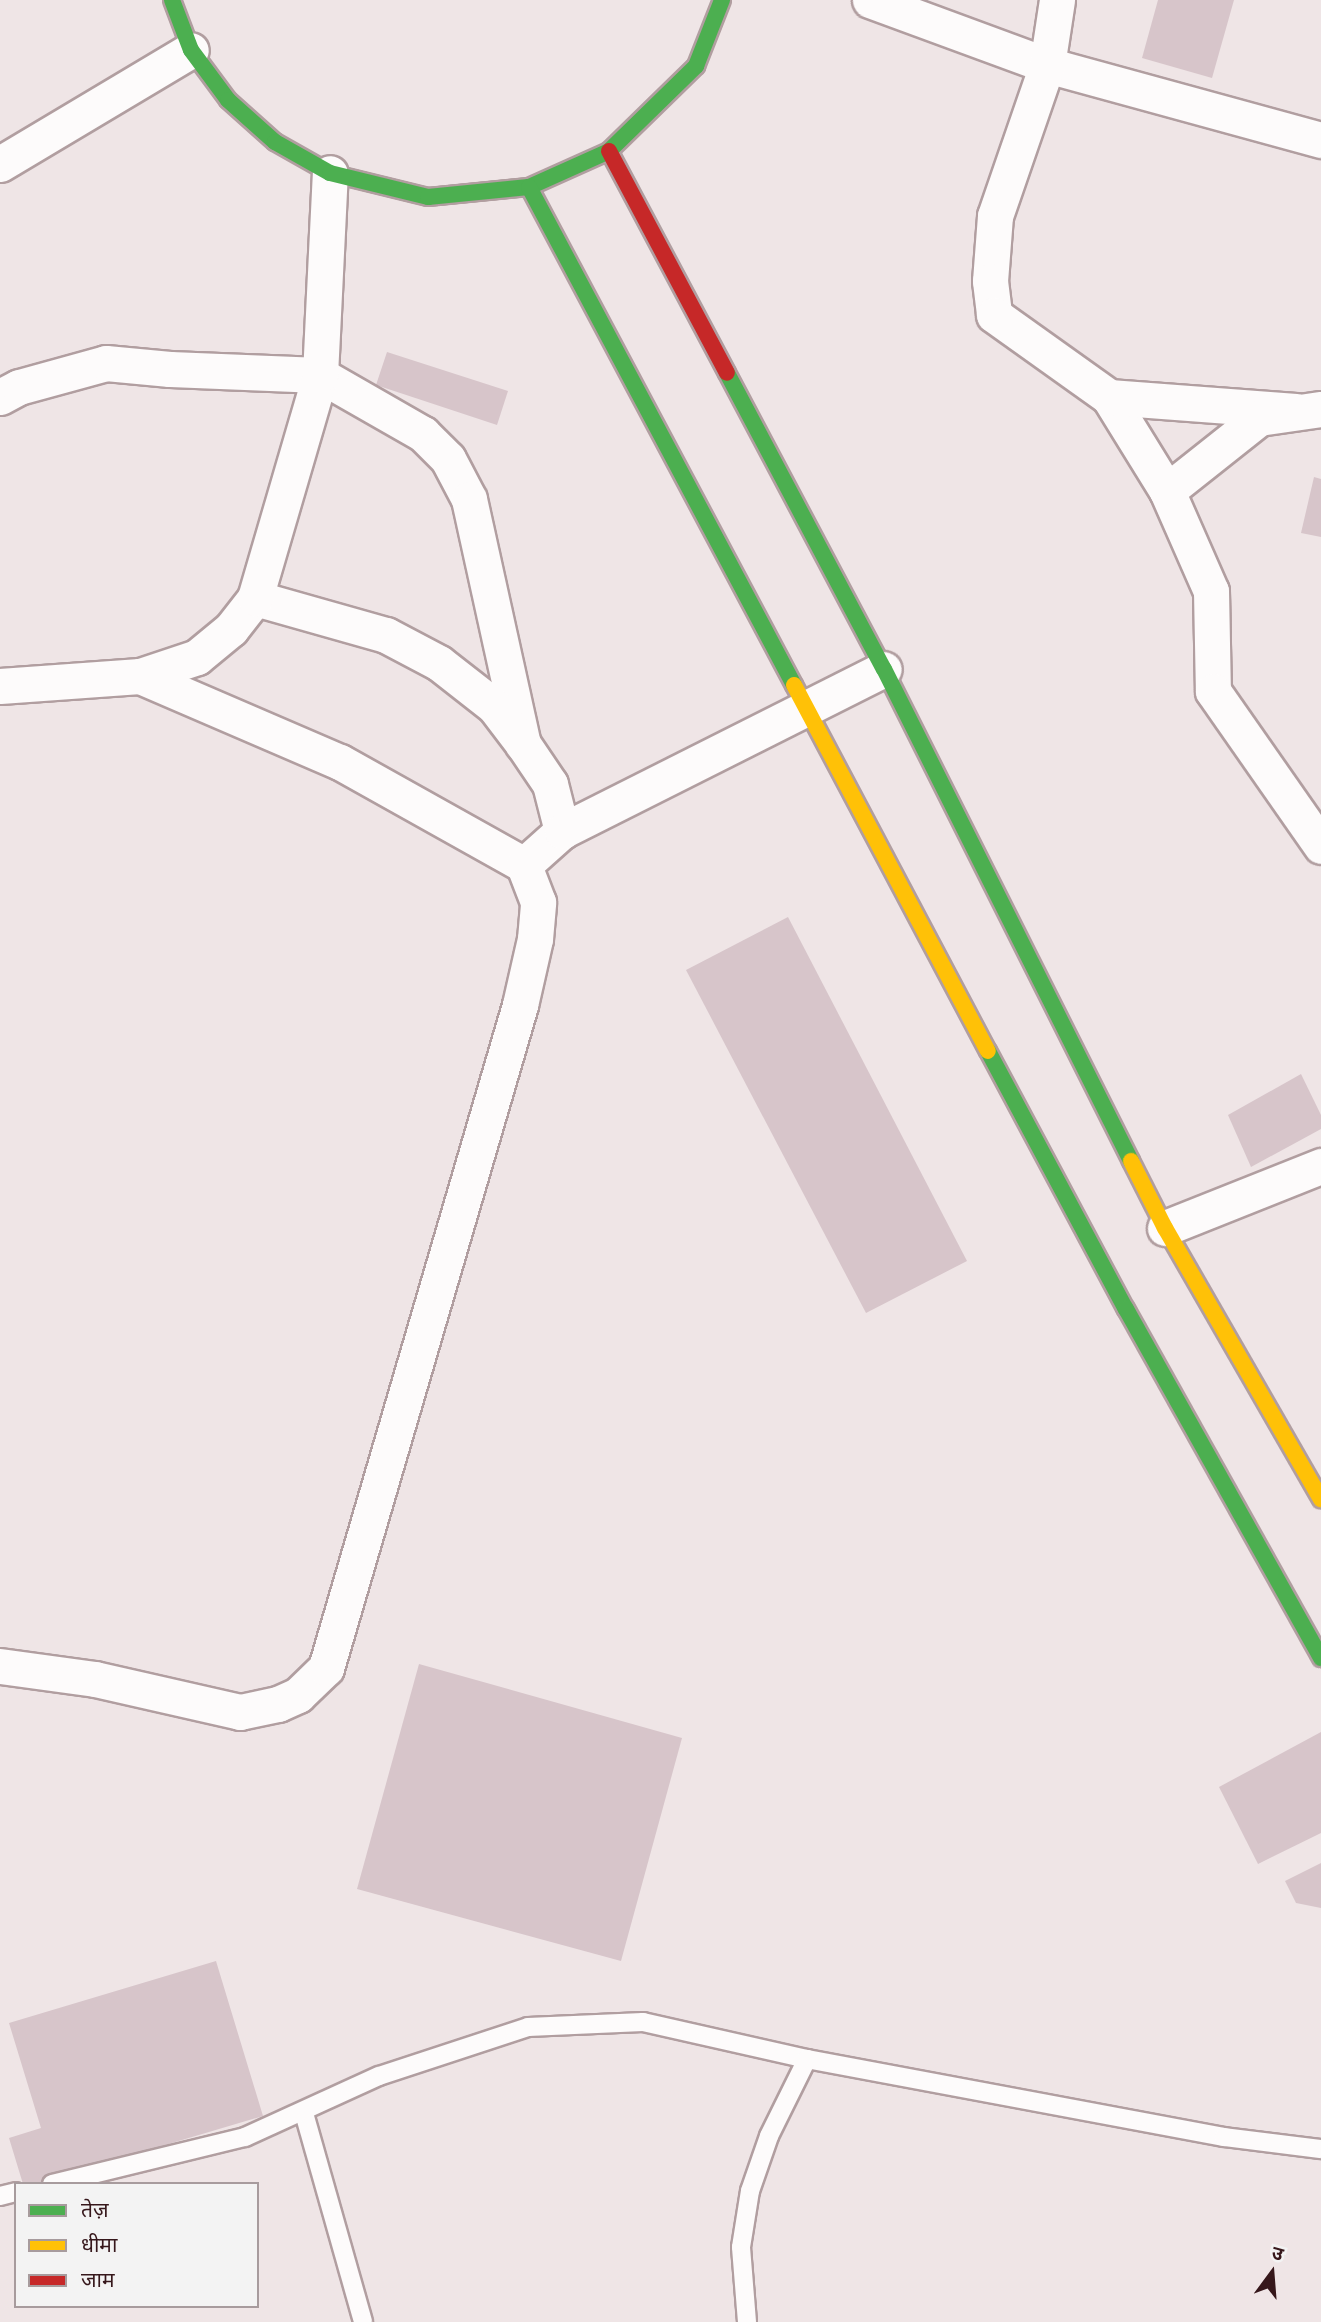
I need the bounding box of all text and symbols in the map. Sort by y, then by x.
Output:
legend [14,2182,259,2308]
text: तेज़ [81,2196,109,2221]
text: धीमा [81,2231,117,2256]
north arrow [1237,2238,1307,2308]
text: उ [1269,2240,1286,2265]
text: जाम [81,2266,115,2291]

